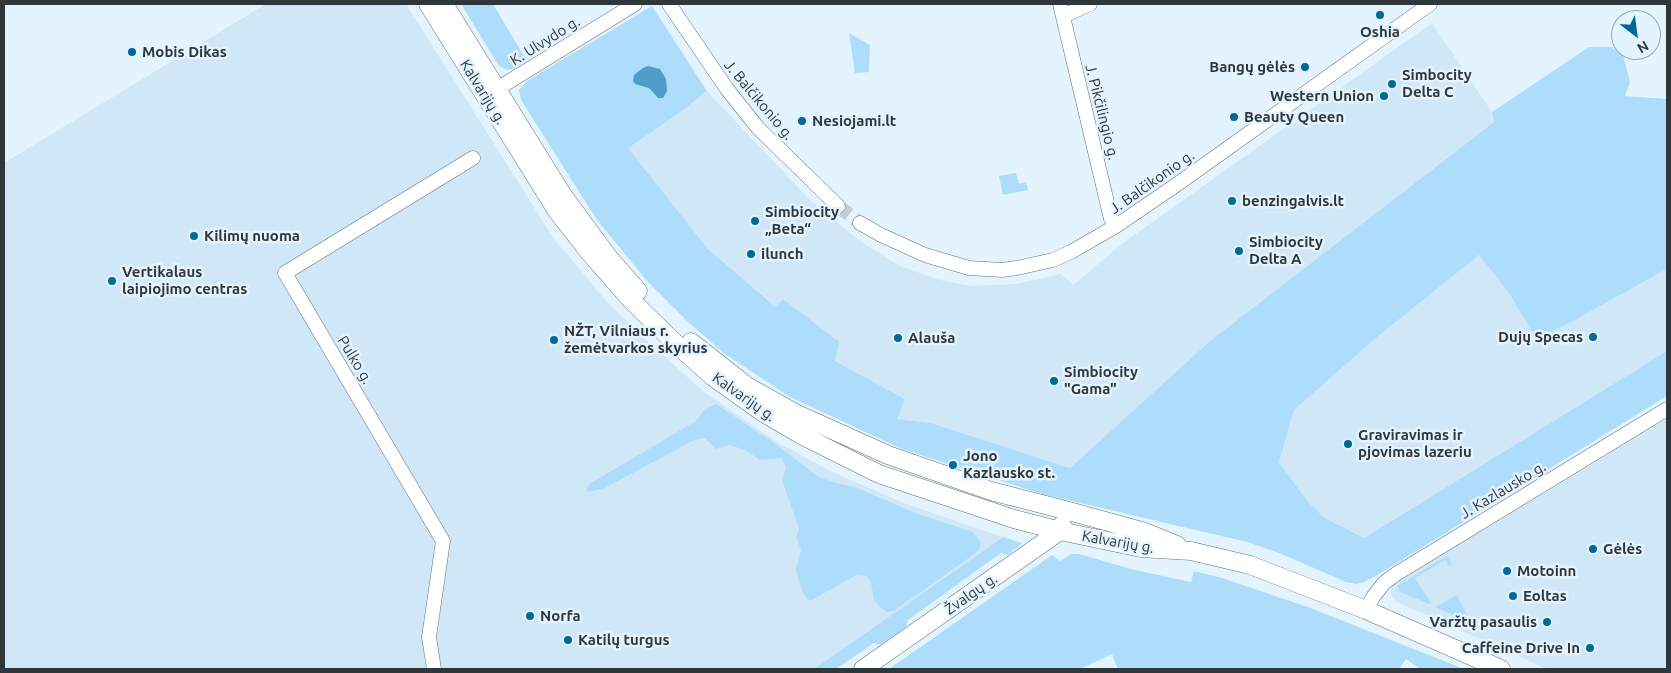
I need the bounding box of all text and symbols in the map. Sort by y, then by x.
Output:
marker: Oshia [1374,9,1386,21]
north arrow [1611,10,1661,60]
street label: K. Ulvydo g. [507,12,583,70]
place label: Oshia [1360,23,1400,41]
text: N [1634,38,1652,57]
place label: Mobis Dikas [142,43,227,61]
marker: Mobis Dikas [126,46,138,58]
street label: Kalvarijų g. [456,56,510,128]
street label: J. Balčikonio g. [720,56,798,144]
place label: Bangų gėlės [1209,58,1295,76]
marker: Bangų gėlės [1299,61,1311,73]
street label: J. Pikčilingio g. [1081,62,1123,162]
place label: Simbocity Delta C [1402,66,1472,101]
marker: Simbocity Delta C [1386,78,1398,90]
place label: Western Union [1270,87,1374,105]
marker: Western Union [1378,90,1390,102]
place label: Beauty Queen [1244,108,1344,126]
marker: Beauty Queen [1228,111,1240,123]
place label: Nesiojami.lt [812,112,896,130]
marker: Nesiojami.lt [796,115,808,127]
street label: J. Balčikonio g. [1106,146,1198,218]
place label: benzingalvis.lt [1242,192,1344,210]
marker: benzingalvis.lt [1226,195,1238,207]
place label: Simbiocity „Beta“ [765,203,839,238]
marker: Simbiocity „Beta“ [749,215,761,227]
place label: Kilimų nuoma [204,227,300,245]
marker: Kilimų nuoma [188,230,200,242]
place label: Simbiocity Delta A [1249,233,1323,268]
place label: ilunch [761,245,803,263]
marker: Simbiocity Delta A [1233,245,1245,257]
marker: ilunch [745,248,757,260]
place label: Vertikalaus laipiojimo centras [122,263,247,298]
marker: Vertikalaus laipiojimo centras [106,275,118,287]
place label: NŽT, Vilniaus r. žemėtvarkos skyrius [564,322,708,357]
place label: Dujų Specas [1498,328,1583,346]
place label: Alauša [908,329,955,347]
marker: Dujų Specas [1587,331,1599,343]
marker: Alauša [892,332,904,344]
street label: Pulko g. [334,333,376,387]
marker: NŽT, Vilniaus r. žemėtvarkos skyrius [548,334,560,346]
place label: Simbiocity "Gama" [1064,363,1138,398]
street label: Kalvarijų g. [709,369,779,425]
marker: Simbiocity "Gama" [1048,375,1060,387]
place label: Graviravimas ir pjovimas lazeriu [1358,426,1472,461]
marker: Graviravimas ir pjovimas lazeriu [1342,438,1354,450]
place label: Jono Kazlausko st. [963,447,1055,482]
street label: J. Kazlausko g. [1457,457,1549,523]
marker: Jono Kazlausko st. [947,459,959,471]
street label: Kalvarijų g. [1080,527,1156,557]
place label: Gėlės [1603,540,1642,558]
marker: Gėlės [1587,543,1599,555]
place label: Motoinn [1517,562,1576,580]
marker: Motoinn [1501,565,1513,577]
street label: Žvalgų g. [941,569,1001,619]
place label: Eoltas [1523,587,1567,605]
marker: Eoltas [1507,590,1519,602]
place label: Norfa [540,607,581,625]
marker: Norfa [524,610,536,622]
place label: Varžtų pasaulis [1430,613,1537,631]
marker: Varžtų pasaulis [1541,616,1553,628]
place label: Katilų turgus [578,631,669,649]
marker: Katilų turgus [562,634,574,646]
place label: Caffeine Drive In [1462,639,1580,657]
marker: Caffeine Drive In [1584,642,1596,654]

